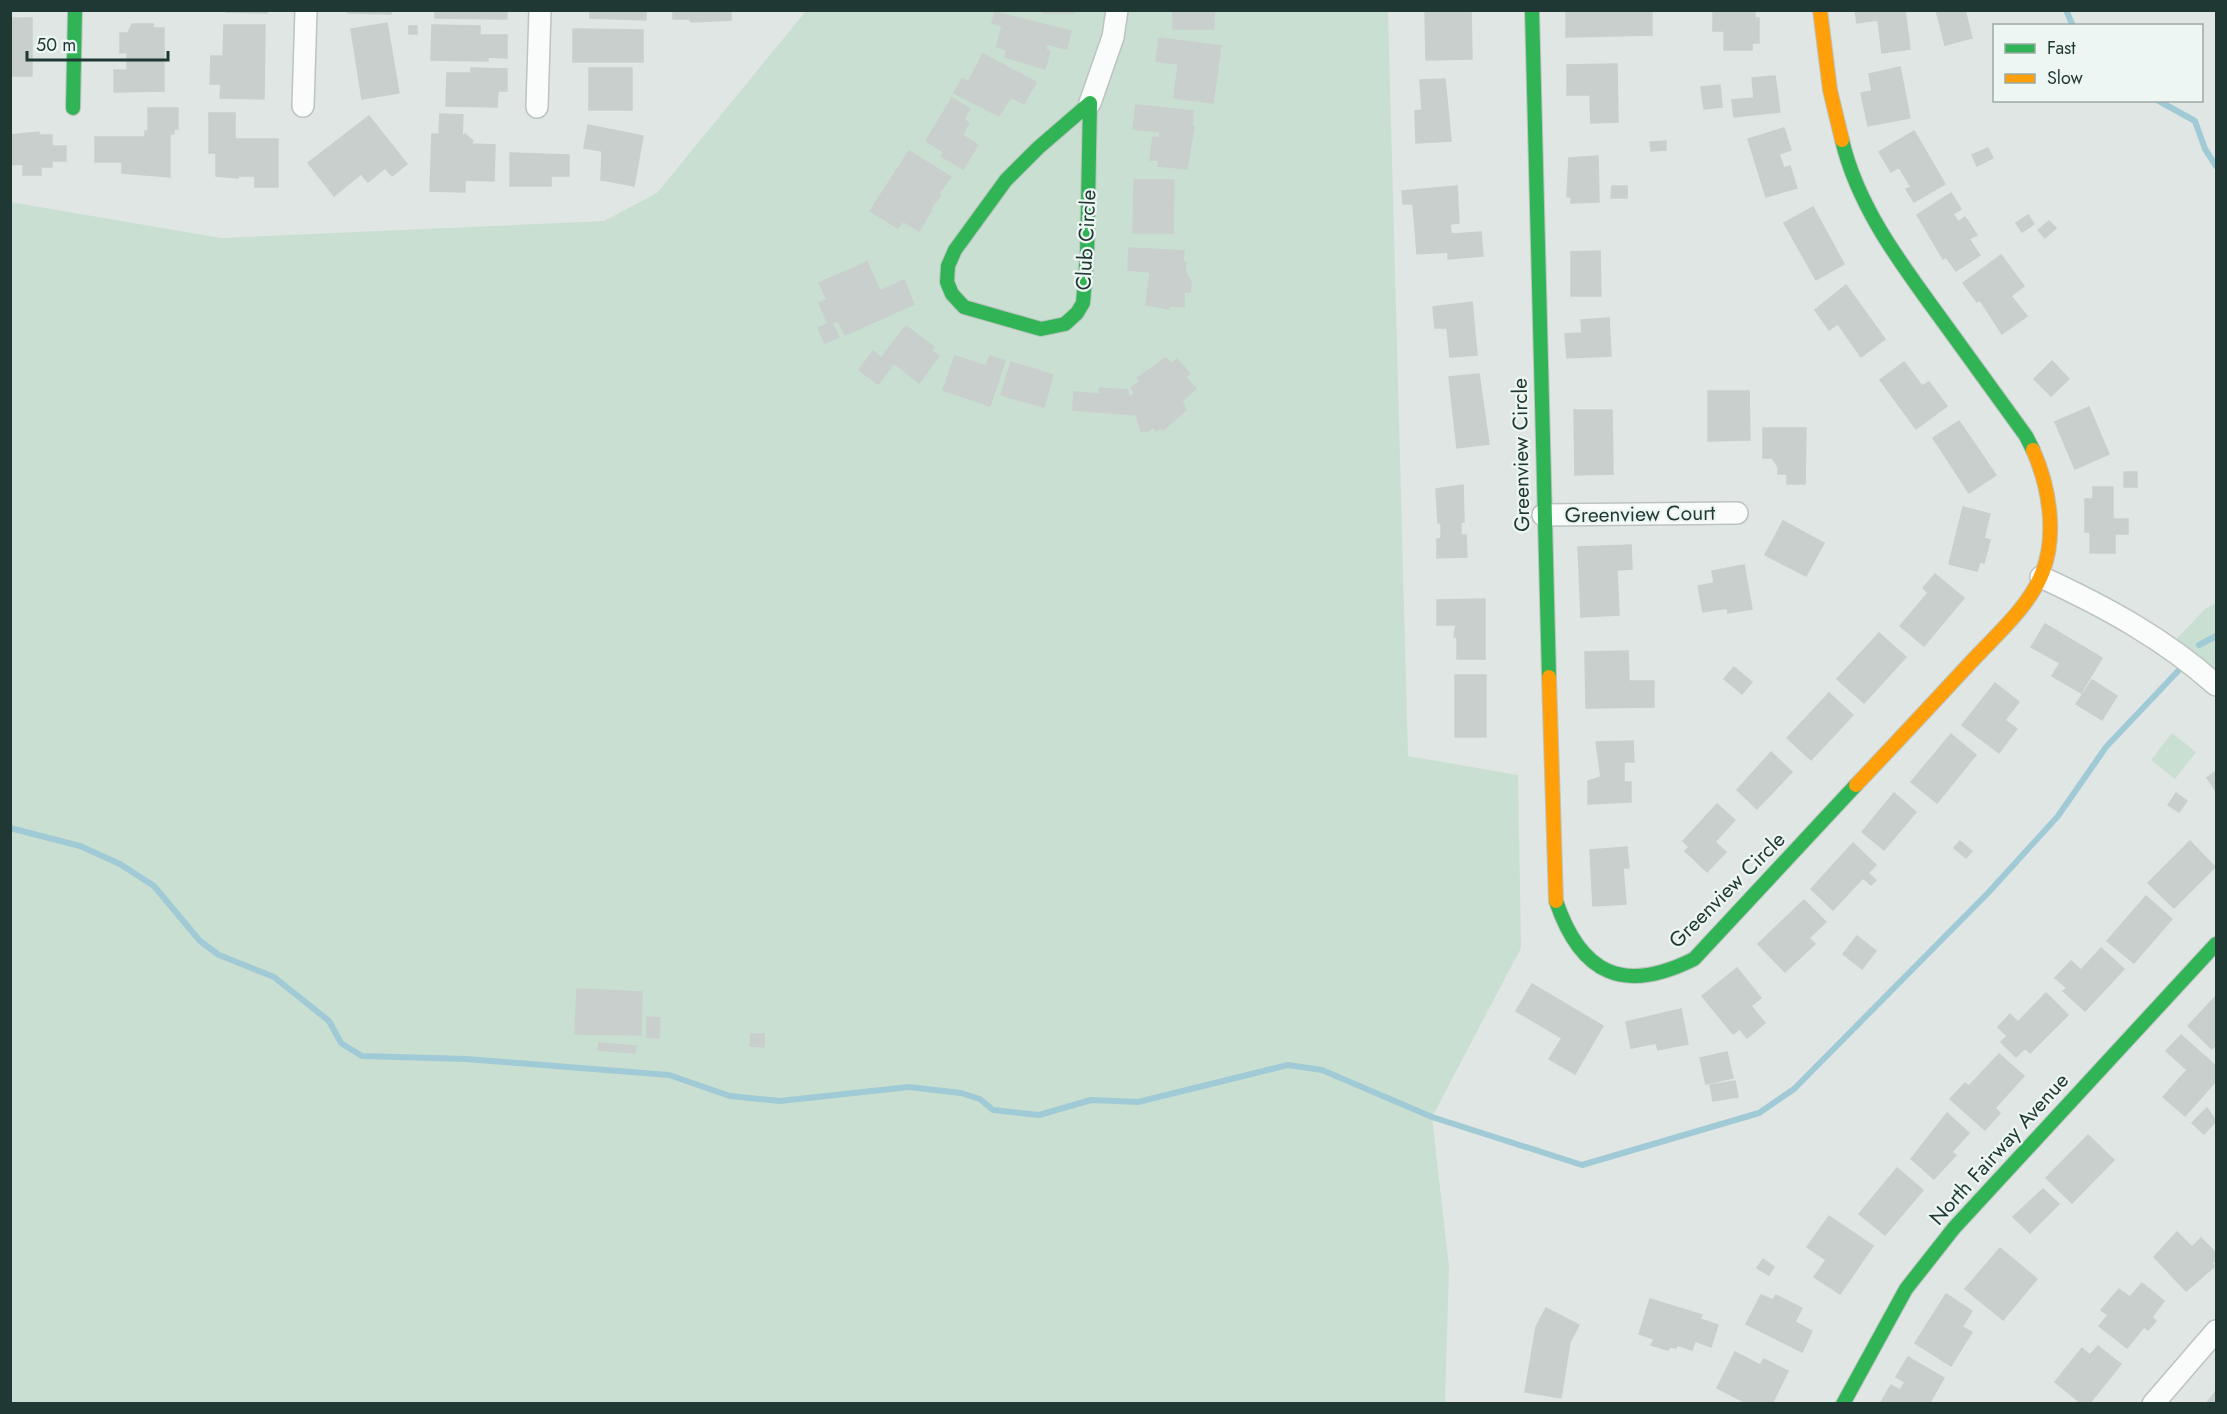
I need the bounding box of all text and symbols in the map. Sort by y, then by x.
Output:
scale bar [27,24,168,62]
legend [1993,24,2203,102]
text: 50 m [36,32,76,58]
text: Fast [2047,35,2076,61]
text: Slow [2047,65,2084,91]
street label: Club Circle [1068,189,1104,291]
street label: Greenview Circle [1505,378,1537,532]
street label: Greenview Court [1564,498,1716,530]
street label: Greenview Circle [1662,825,1792,955]
street label: North Fairway Avenue [1922,1066,2076,1232]

